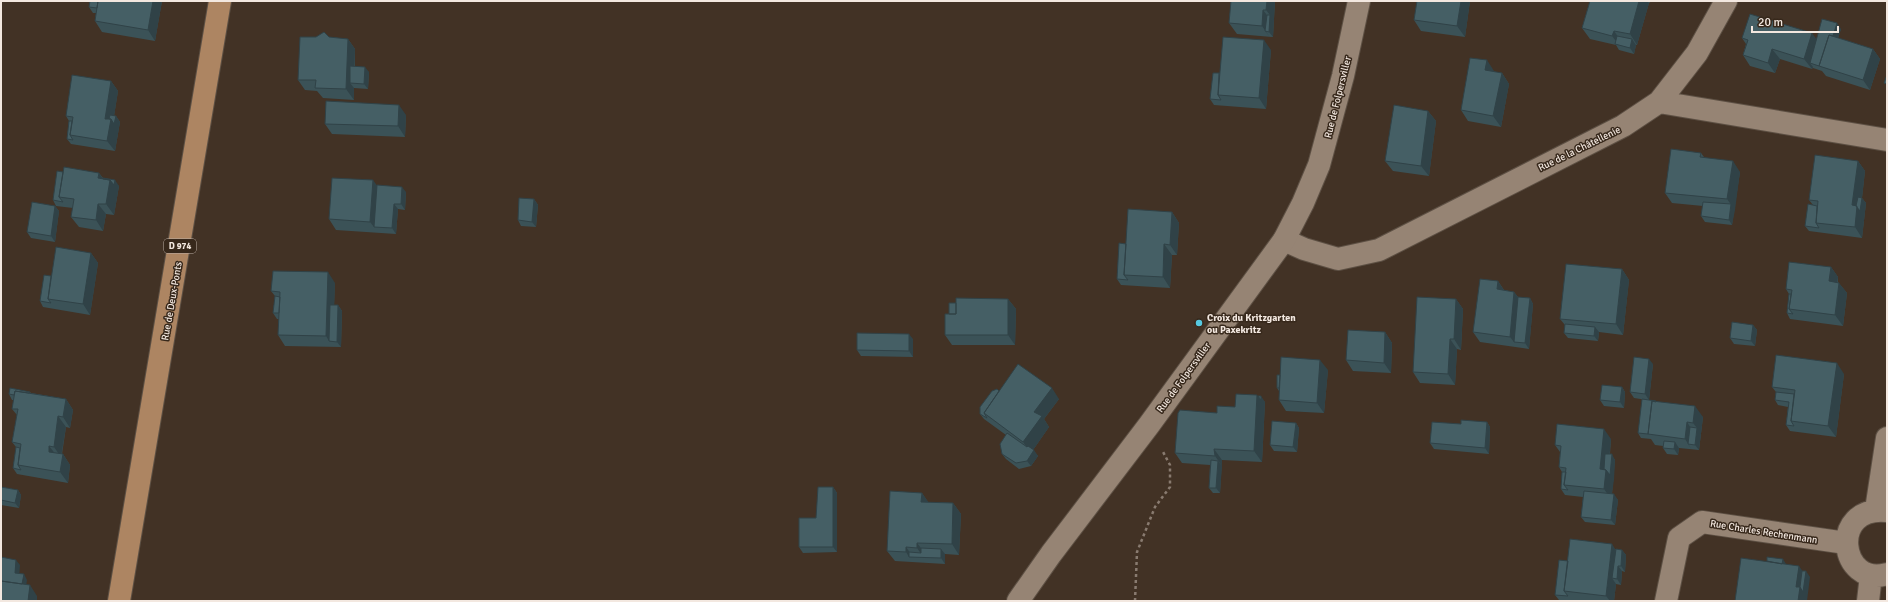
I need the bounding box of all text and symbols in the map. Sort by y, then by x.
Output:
scale bar [1752,8,1838,34]
text: 20 m [1758,15,1783,30]
street label: Rue de Folpersviller [1322,55,1354,139]
street label: Rue de la Châtellenie [1536,124,1622,174]
road number: D 974 [164,239,196,253]
street label: Rue de Deux-Ponts [159,260,185,342]
place label: Croix du Kritzgarten ou Paxekritz [1207,312,1296,336]
marker: Croix du Kritzgarten ou Paxekritz [1194,318,1204,328]
street label: Rue de Folpersviller [1154,340,1213,415]
street label: Rue Charles Rechenmann [1709,518,1818,546]

